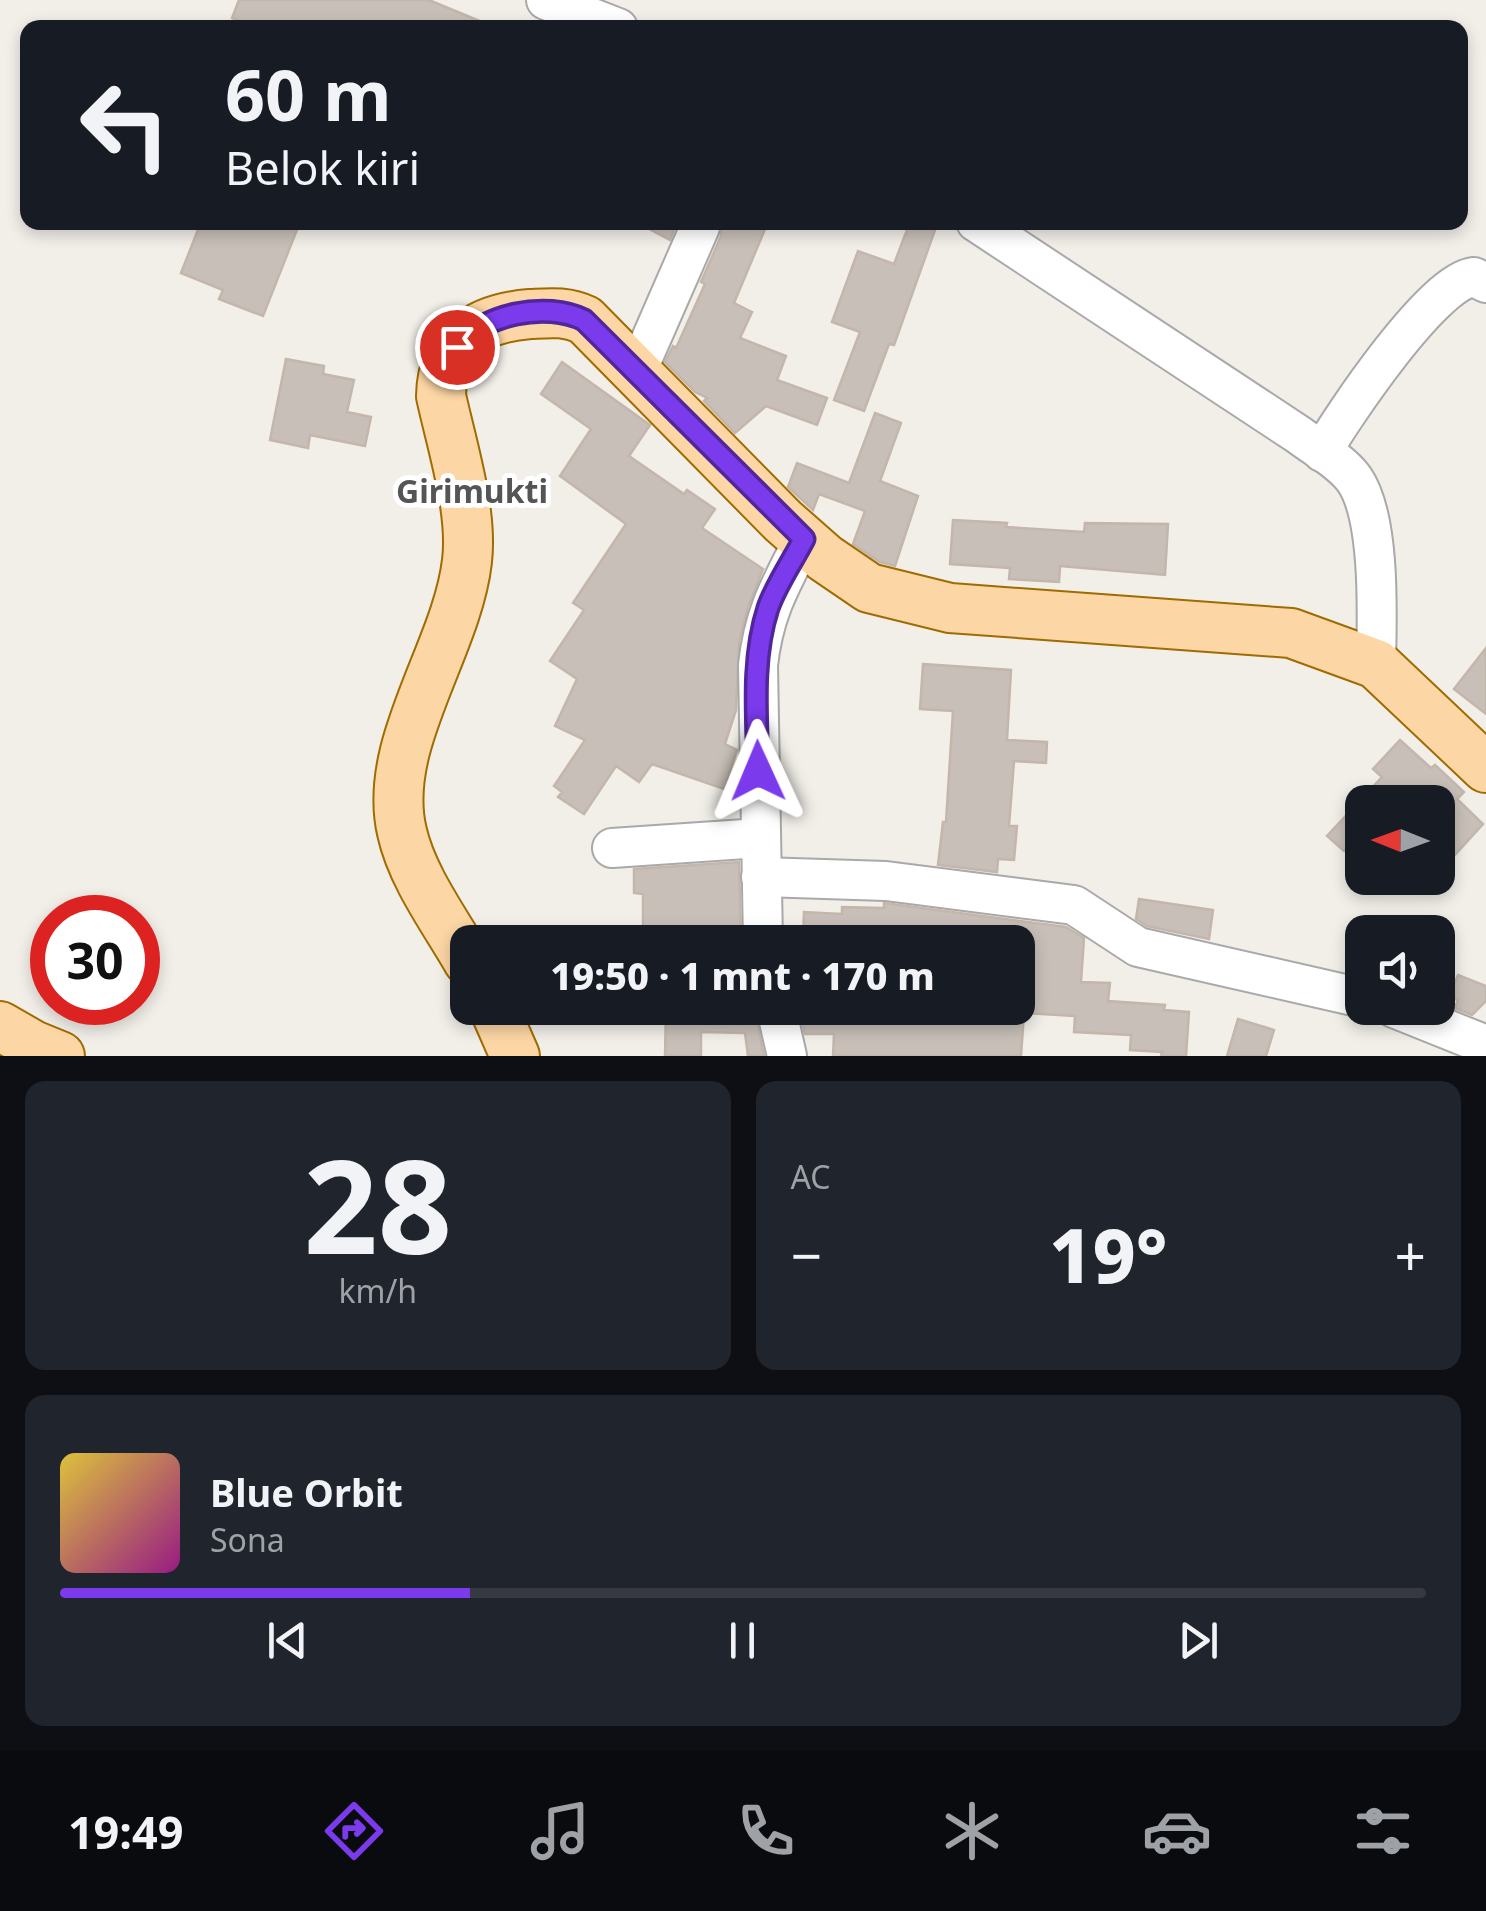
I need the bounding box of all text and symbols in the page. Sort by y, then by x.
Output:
text: 60 m [225,46,392,142]
icon: left [60,60,190,190]
text: Belok kiri [225,137,420,198]
pin [415,305,500,390]
icon: arrive [430,320,485,375]
district label: Girimukti [396,469,548,512]
position arrow [706,719,810,823]
north arrow [1345,785,1455,895]
map controls [1345,785,1455,1025]
speed limit sign: 30 [30,895,160,1025]
button: sound [1345,915,1455,1025]
text: 19:50 · 1 mnt · 170 m [550,949,935,1001]
text: 28 [303,1115,452,1292]
text: AC [791,1155,831,1198]
text: 19° [1049,1203,1167,1305]
text: − [791,1217,822,1292]
text: + [1395,1217,1426,1292]
text: km/h [338,1269,417,1312]
text: Blue Orbit [210,1466,403,1518]
text: Sona [210,1518,285,1561]
icon: previous [260,1613,315,1668]
icon: pause [715,1613,770,1668]
icon: next [1171,1613,1226,1668]
icon: directions [319,1796,389,1866]
icon: music [525,1796,595,1866]
icon: phone [731,1796,801,1866]
icon: climate [937,1796,1007,1866]
icon: car [1142,1796,1212,1866]
icon: filters [1348,1796,1418,1866]
text: 19:49 [68,1801,183,1862]

